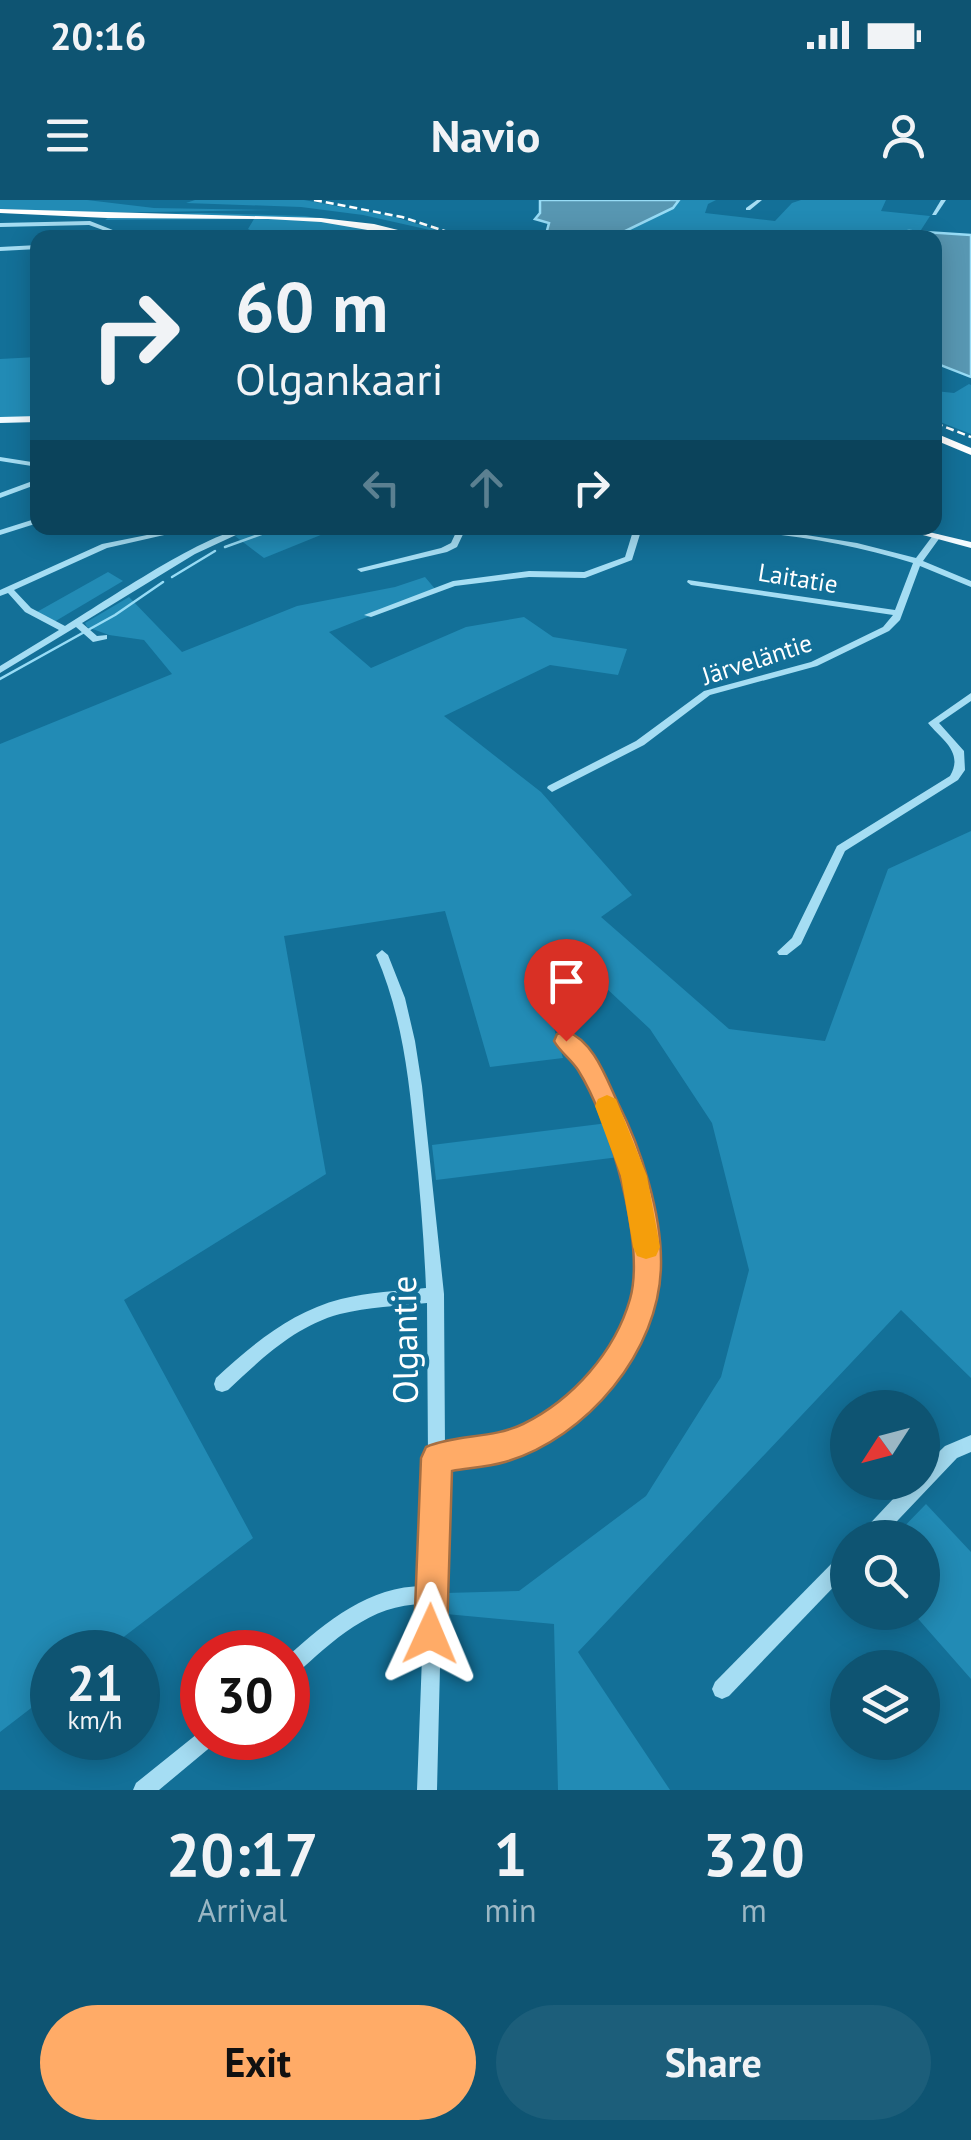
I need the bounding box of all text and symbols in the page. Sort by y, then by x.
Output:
text: 20:16 [50,11,146,60]
text: Navio [431,106,540,164]
icon: menu [40,108,95,163]
icon: person [876,108,931,163]
text: 60 m [235,261,388,351]
icon: right [70,270,200,400]
text: Olgankaari [235,349,444,407]
icon: left [354,460,409,515]
icon: ahead [459,460,514,515]
icon: right [564,460,619,515]
street label: Laitatie [756,556,840,600]
street label: Järveläntie [697,626,816,692]
pin [524,939,609,1042]
icon: arrive [539,954,594,1009]
street label: Olgantie [380,1275,428,1405]
north arrow [830,1390,940,1500]
map controls [830,1390,940,1760]
button: search [830,1520,940,1630]
position arrow [378,1582,482,1686]
speed limit sign: 30 [180,1630,310,1760]
text: 21 [67,1650,123,1715]
button: layers [830,1650,940,1760]
text: km/h [68,1704,122,1736]
text: 20:17 [166,1815,318,1893]
text: 1 [494,1815,528,1893]
text: 320 [703,1815,805,1893]
text: Arrival [197,1889,287,1931]
text: min [485,1889,537,1931]
text: m [741,1889,767,1931]
button: Exit [40,2005,476,2120]
button: Share [496,2005,931,2120]

